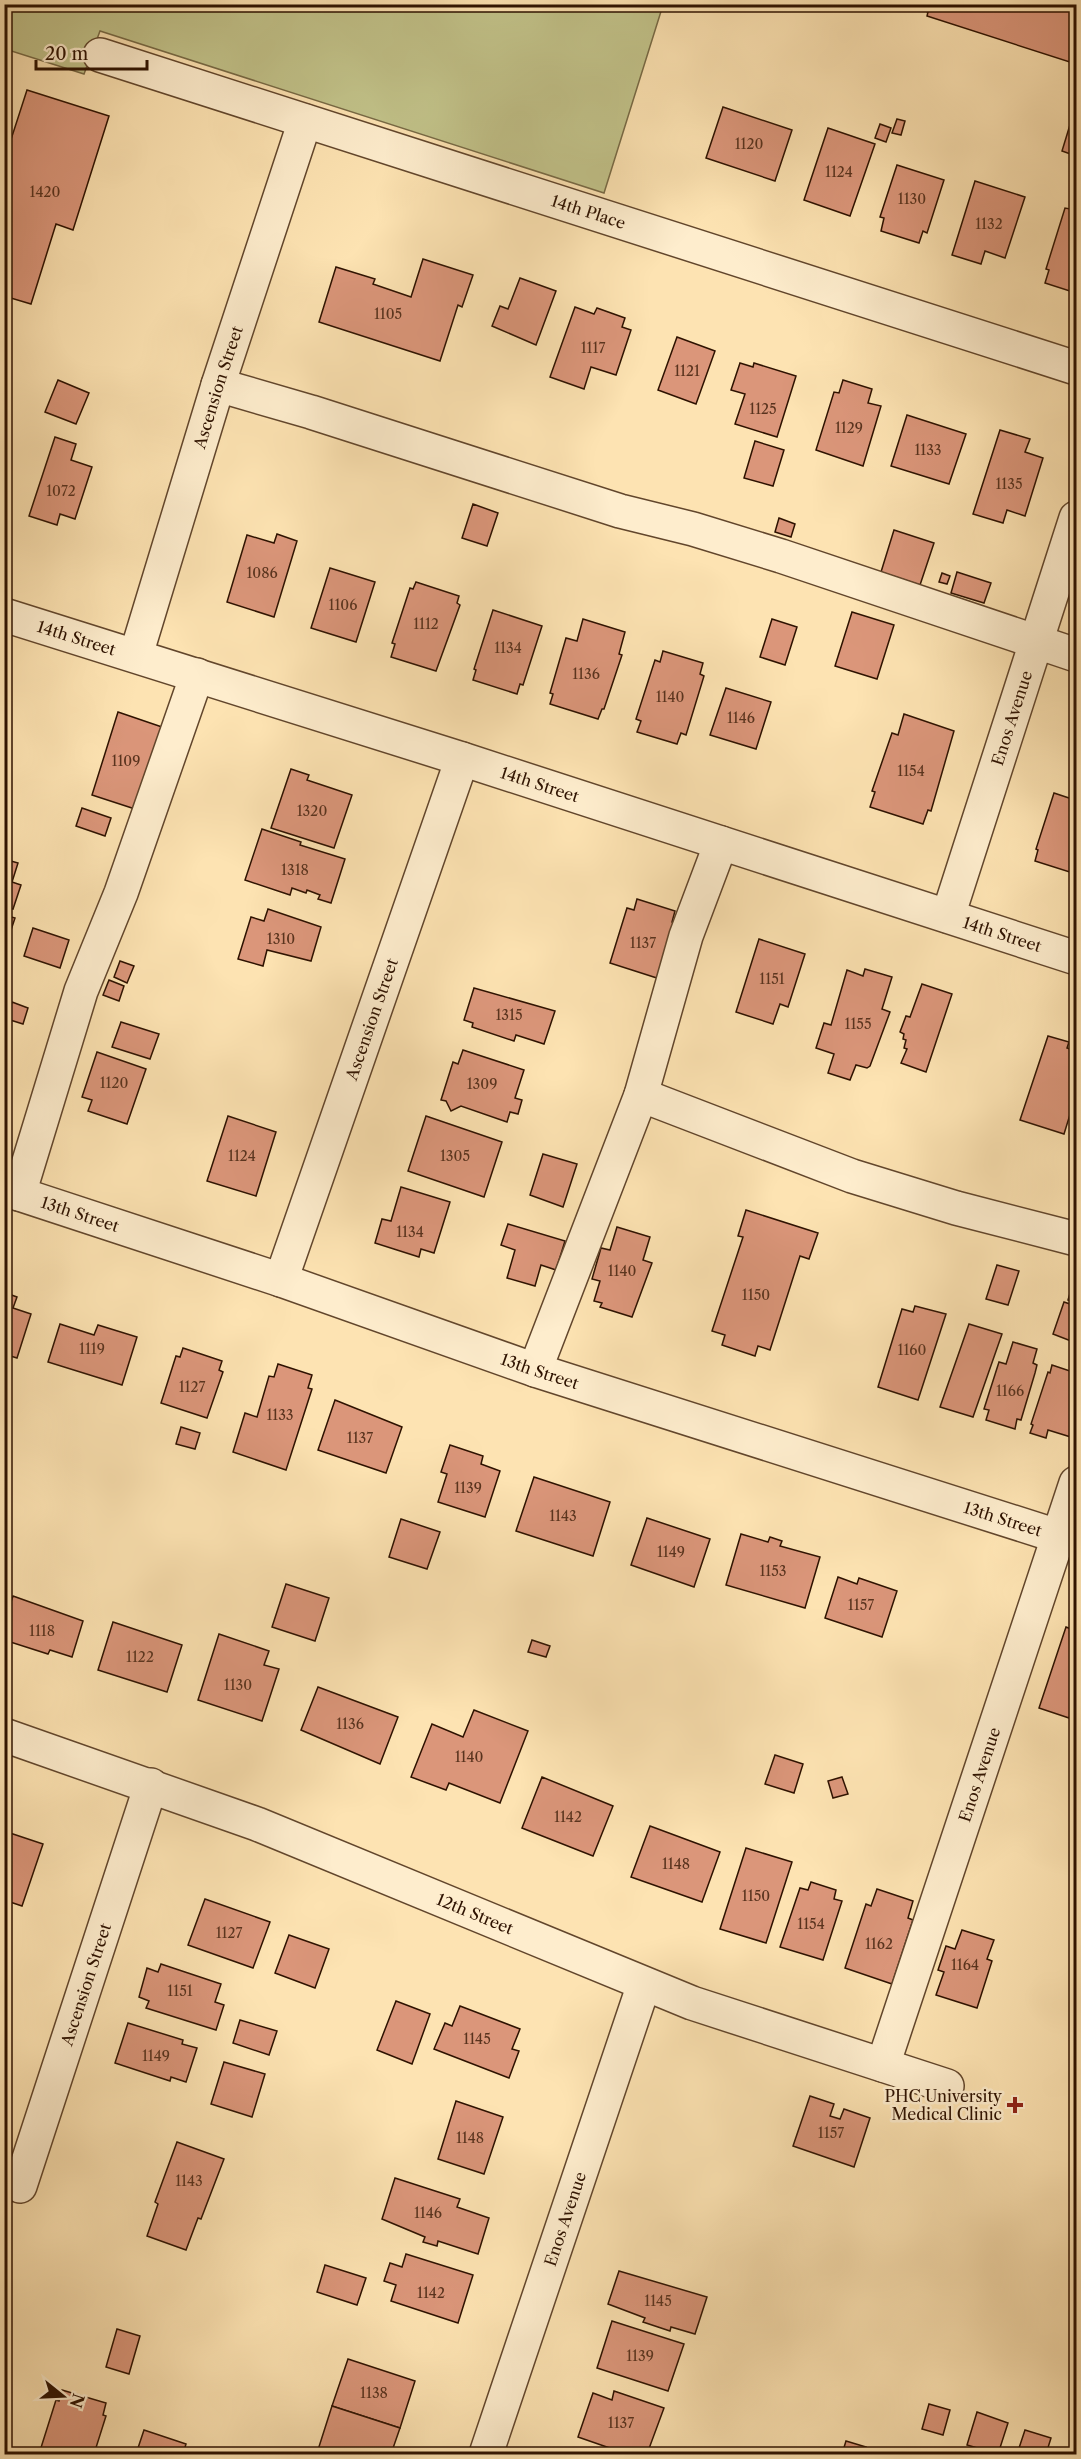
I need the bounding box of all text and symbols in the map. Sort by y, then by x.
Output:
scale bar [36,33,147,71]
text: 20 m [45,43,89,65]
house number: 1120 [735,135,763,153]
house number: 1124 [825,163,853,181]
house number: 1420 [30,183,61,201]
street label: 14th Place [549,190,628,233]
house number: 1130 [898,190,926,208]
house number: 1132 [975,215,1003,233]
house number: 1105 [374,305,402,323]
street label: Ascension Street [189,323,247,452]
house number: 1117 [581,339,605,357]
house number: 1121 [674,362,700,380]
house number: 1125 [749,400,777,418]
house number: 1129 [835,419,863,437]
house number: 1133 [914,441,942,459]
house number: 1135 [995,475,1023,493]
house number: 1072 [46,482,76,500]
house number: 1086 [246,564,278,582]
house number: 1106 [329,596,357,614]
house number: 1112 [413,615,439,633]
street label: 14th Street [35,616,119,660]
house number: 1134 [494,639,522,657]
house number: 1136 [572,665,600,683]
street label: Enos Avenue [987,668,1036,768]
house number: 1140 [656,688,684,706]
house number: 1146 [727,709,755,727]
house number: 1109 [112,752,140,770]
street label: 14th Street [498,762,582,806]
house number: 1154 [897,762,925,780]
house number: 1320 [297,802,327,820]
house number: 1318 [281,861,309,879]
street label: 14th Street [960,912,1044,956]
house number: 1310 [267,930,295,948]
house number: 1137 [630,934,656,952]
street label: Ascension Street [341,955,402,1084]
house number: 1151 [759,970,785,988]
house number: 1315 [495,1006,523,1024]
house number: 1155 [845,1015,871,1033]
house number: 1120 [100,1074,128,1092]
house number: 1309 [467,1075,497,1093]
house number: 1124 [228,1147,256,1165]
house number: 1305 [440,1147,470,1165]
street label: 13th Street [38,1192,122,1236]
house number: 1134 [396,1223,424,1241]
house number: 1140 [608,1262,636,1280]
house number: 1150 [742,1286,770,1304]
house number: 1119 [79,1340,105,1358]
house number: 1160 [898,1341,927,1359]
street label: 13th Street [498,1349,582,1393]
house number: 1127 [179,1378,205,1396]
house number: 1166 [996,1382,1024,1400]
house number: 1133 [266,1406,294,1424]
house number: 1137 [347,1429,373,1447]
house number: 1139 [454,1479,482,1497]
street label: 13th Street [961,1497,1045,1541]
house number: 1143 [549,1507,577,1525]
house number: 1149 [657,1543,685,1561]
house number: 1153 [759,1562,787,1580]
house number: 1157 [848,1596,874,1614]
house number: 1118 [29,1622,55,1640]
house number: 1122 [126,1648,154,1666]
house number: 1130 [224,1676,252,1694]
house number: 1136 [336,1715,364,1733]
street label: Enos Avenue [954,1725,1004,1824]
house number: 1140 [455,1748,483,1766]
house number: 1142 [554,1808,582,1826]
house number: 1148 [662,1855,690,1873]
house number: 1150 [742,1887,770,1905]
street label: 12th Street [434,1889,517,1939]
house number: 1154 [797,1915,825,1933]
street label: Ascension Street [56,1920,115,2049]
house number: 1127 [216,1924,242,1942]
house number: 1162 [865,1935,893,1953]
house number: 1164 [951,1956,979,1974]
house number: 1151 [167,1982,193,2000]
house number: 1145 [463,2030,491,2048]
house number: 1149 [142,2047,170,2065]
place label: PHC University Medical Clinic [884,2086,1003,2124]
marker: PHC University Medical Clinic [1006,2096,1024,2114]
house number: 1157 [818,2124,844,2142]
house number: 1148 [456,2129,484,2147]
street label: Enos Avenue [540,2169,590,2269]
house number: 1143 [175,2172,203,2190]
house number: 1146 [414,2204,442,2222]
house number: 1142 [417,2284,445,2302]
house number: 1145 [644,2292,672,2310]
house number: 1139 [626,2347,654,2365]
north arrow [33,2366,93,2426]
house number: 1138 [360,2384,388,2402]
text: N [66,2391,89,2410]
house number: 1137 [608,2414,634,2432]

